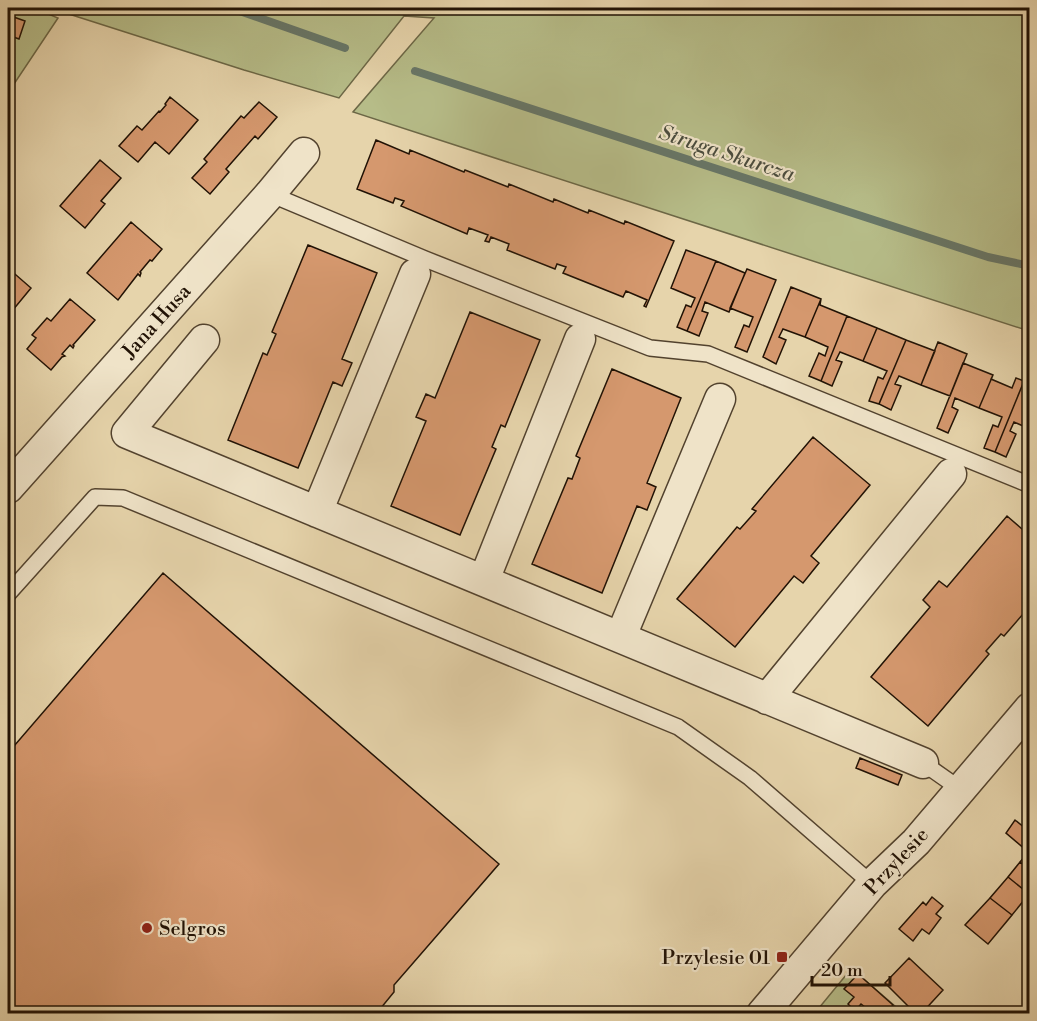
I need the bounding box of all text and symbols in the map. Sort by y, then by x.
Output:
water label: Struga Skurcza [656,120,798,188]
street label: Jana Husa [117,279,197,365]
street label: Przylesie [860,823,935,901]
place label: Selgros [159,917,226,942]
marker: Selgros [140,921,154,935]
place label: Przylesie 01 [662,946,770,971]
scale bar [812,949,890,987]
marker: Przylesie 01 [775,950,789,964]
text: 20 m [821,959,863,982]

